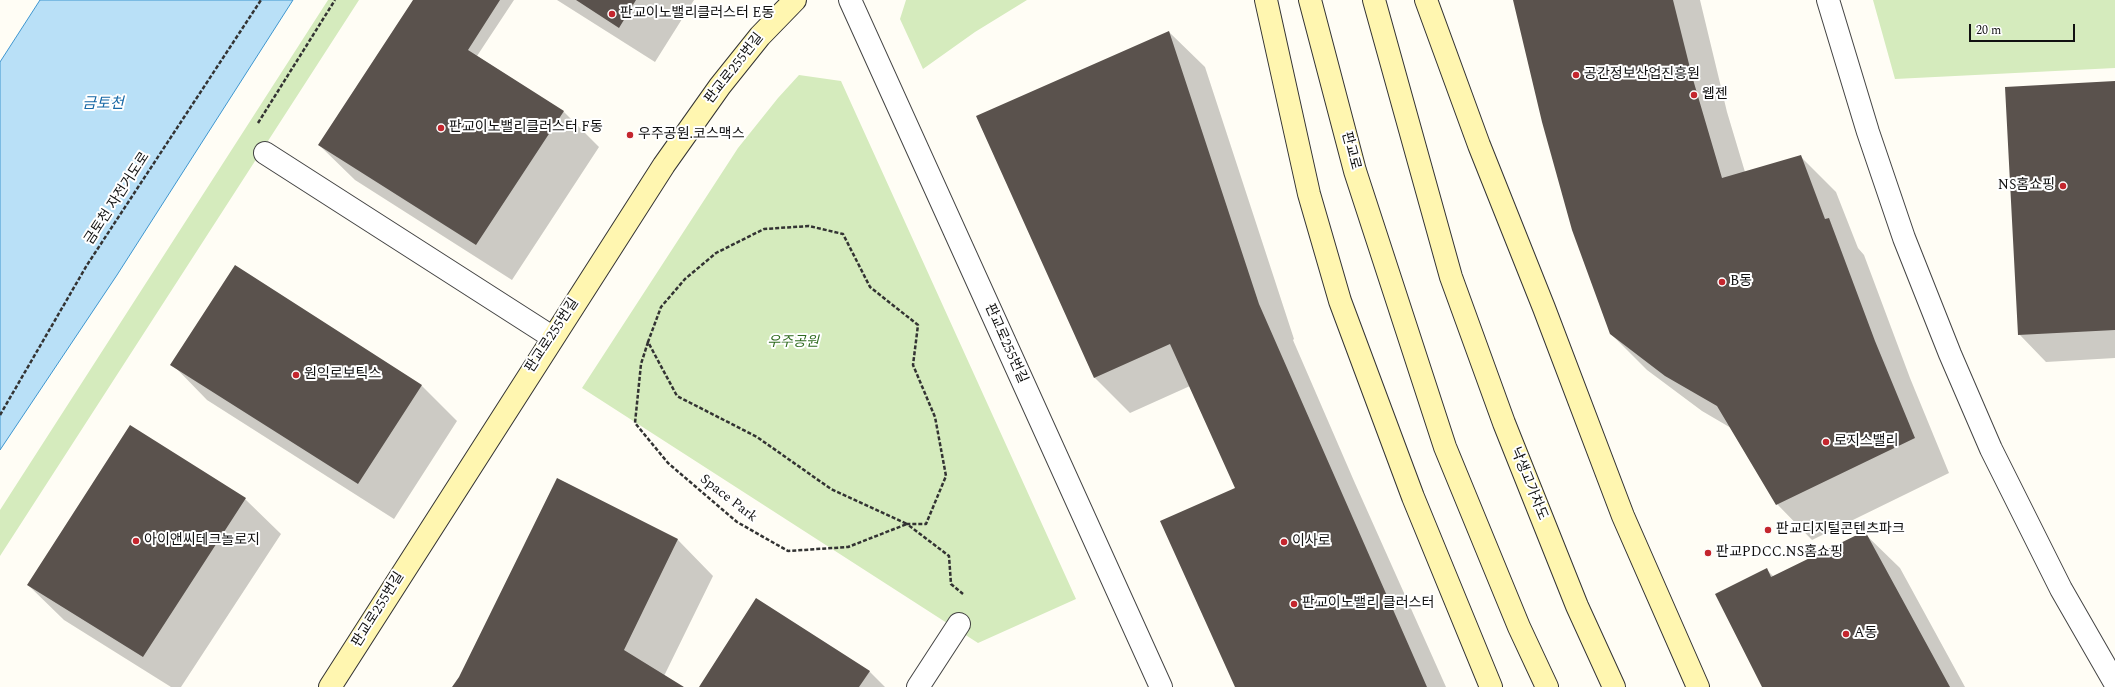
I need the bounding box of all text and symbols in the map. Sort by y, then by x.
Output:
place label: 판교이노밸리클러스터 E동 [620,6,774,22]
marker: 판교이노밸리클러스터 E동 [607,9,617,19]
scale bar [1971,16,2077,42]
text: 20 m [1976,21,2001,40]
street label: 판교로255번길 [702,30,768,108]
place label: 공간정보산업진흥원 [1584,67,1700,83]
marker: 공간정보산업진흥원 [1571,70,1581,80]
place label: 웹젠 [1702,87,1728,103]
marker: 웹젠 [1689,90,1699,100]
water label: 금토천 [82,96,124,114]
place label: 판교이노밸리클러스터 F동 [449,120,603,136]
marker: 판교이노밸리클러스터 F동 [436,123,446,133]
place label: 우주공원.코스맥스 [638,127,745,143]
marker: 우주공원.코스맥스 [625,130,635,140]
street label: 판교로 [1337,130,1363,172]
street label: 금토천 자전거도로 [82,150,154,248]
place label: NS홈쇼핑 [1998,178,2055,194]
marker: NS홈쇼핑 [2058,181,2068,191]
place label: B동 [1730,274,1752,290]
marker: B동 [1717,277,1727,287]
street label: 판교로255번길 [523,296,583,376]
street label: 판교로255번길 [980,302,1030,386]
park label: 우주공원 [767,335,819,351]
place label: 원익로보틱스 [304,367,381,383]
marker: 원익로보틱스 [291,370,301,380]
place label: 로지스밸리 [1834,434,1898,450]
marker: 로지스밸리 [1821,437,1831,447]
street label: 낙생고가차도 [1506,445,1550,523]
street label: Space Park [696,471,760,527]
place label: 판교디지털콘텐츠파크 [1776,522,1905,538]
marker: 판교디지털콘텐츠파크 [1763,525,1773,535]
place label: 아이앤씨테크놀로지 [144,533,260,549]
place label: 이사로 [1292,534,1331,550]
marker: 아이앤씨테크놀로지 [131,536,141,546]
marker: 이사로 [1279,537,1289,547]
place label: 판교PDCC.NS홈쇼핑 [1716,545,1843,561]
marker: 판교PDCC.NS홈쇼핑 [1703,548,1713,558]
street label: 판교로255번길 [349,569,409,651]
place label: 판교이노밸리 클러스터 [1302,596,1434,612]
marker: 판교이노밸리 클러스터 [1289,599,1299,609]
place label: A동 [1854,626,1877,642]
marker: A동 [1841,629,1851,639]

